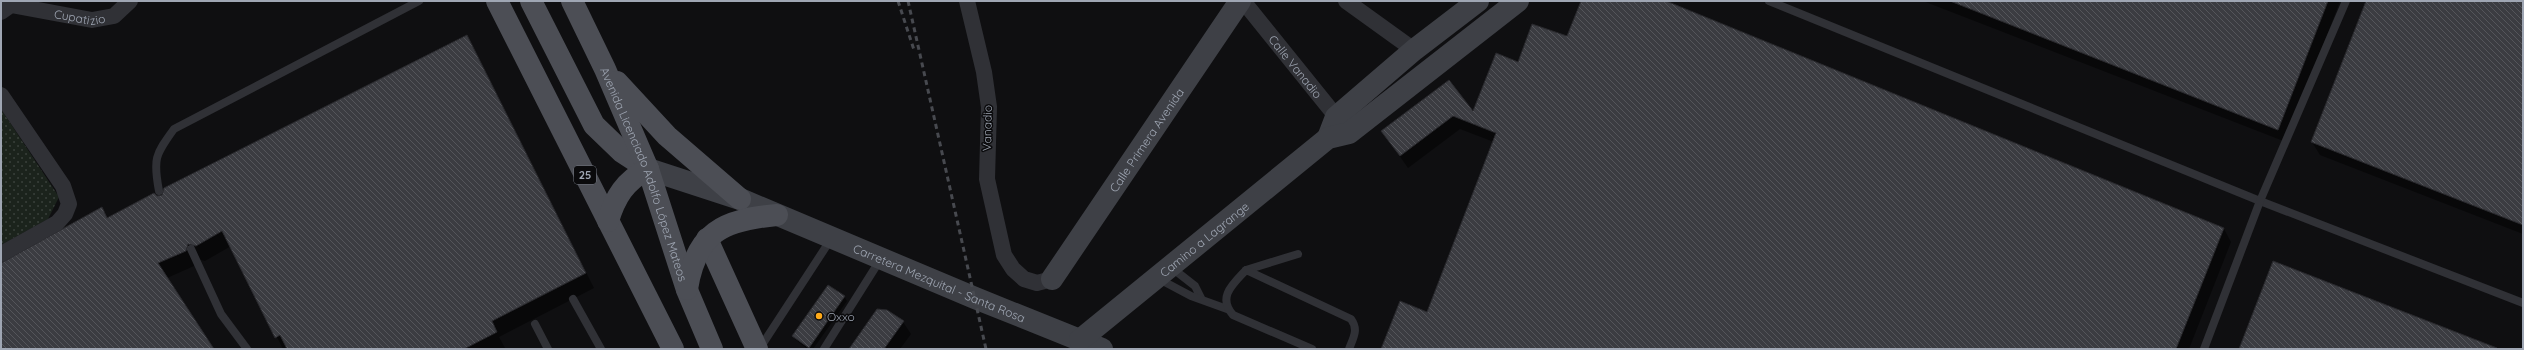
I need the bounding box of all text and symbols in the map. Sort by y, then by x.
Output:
street label: Cupatizio [53,6,106,28]
street label: Calle Vanadio [1266,32,1326,101]
street label: Avenida Licenciado Adolfo López Mateos [598,65,691,283]
street label: Calle Primera Avenida [1106,85,1187,195]
street label: Vanadio [979,105,995,151]
road number: 25 [574,166,596,184]
street label: Camino a Lagrange [1156,198,1252,280]
street label: Carretera Mezquital - Santa Rosa [851,240,1028,325]
place label: Oxxo [827,309,855,324]
marker: Oxxo [814,311,824,321]

